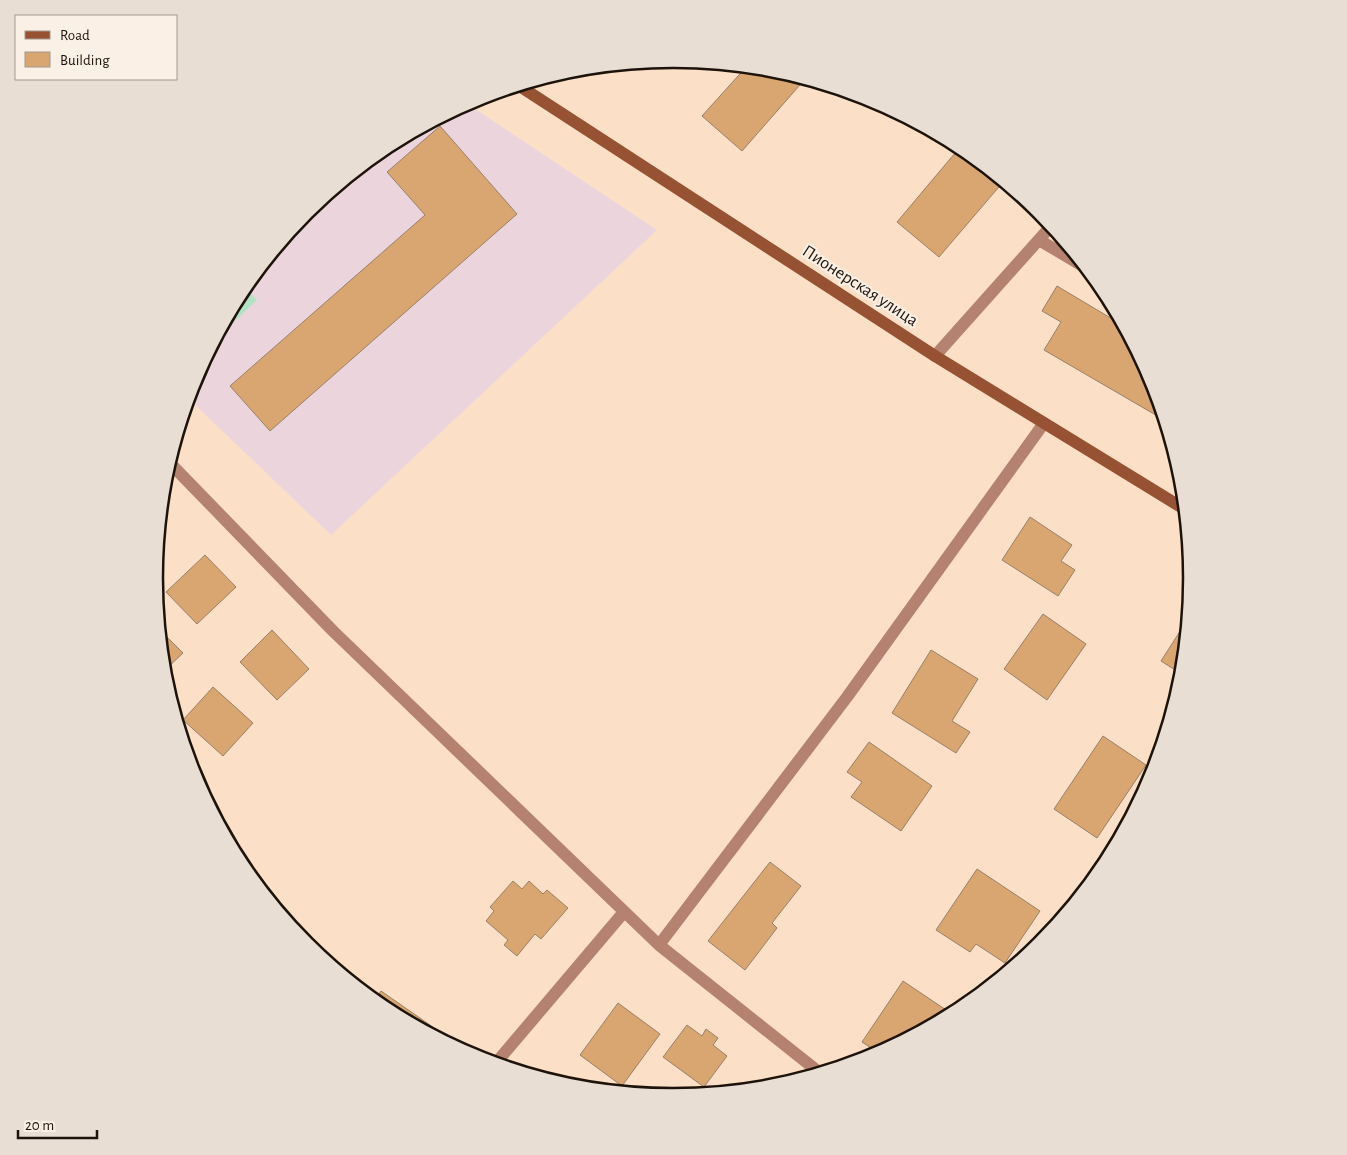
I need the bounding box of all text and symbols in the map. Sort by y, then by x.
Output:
legend [15,15,178,80]
text: Road [60,28,90,43]
text: Building [60,53,110,68]
street label: Пионерская улица [799,242,921,330]
scale bar [18,1108,96,1140]
text: 20 m [25,1118,54,1133]

